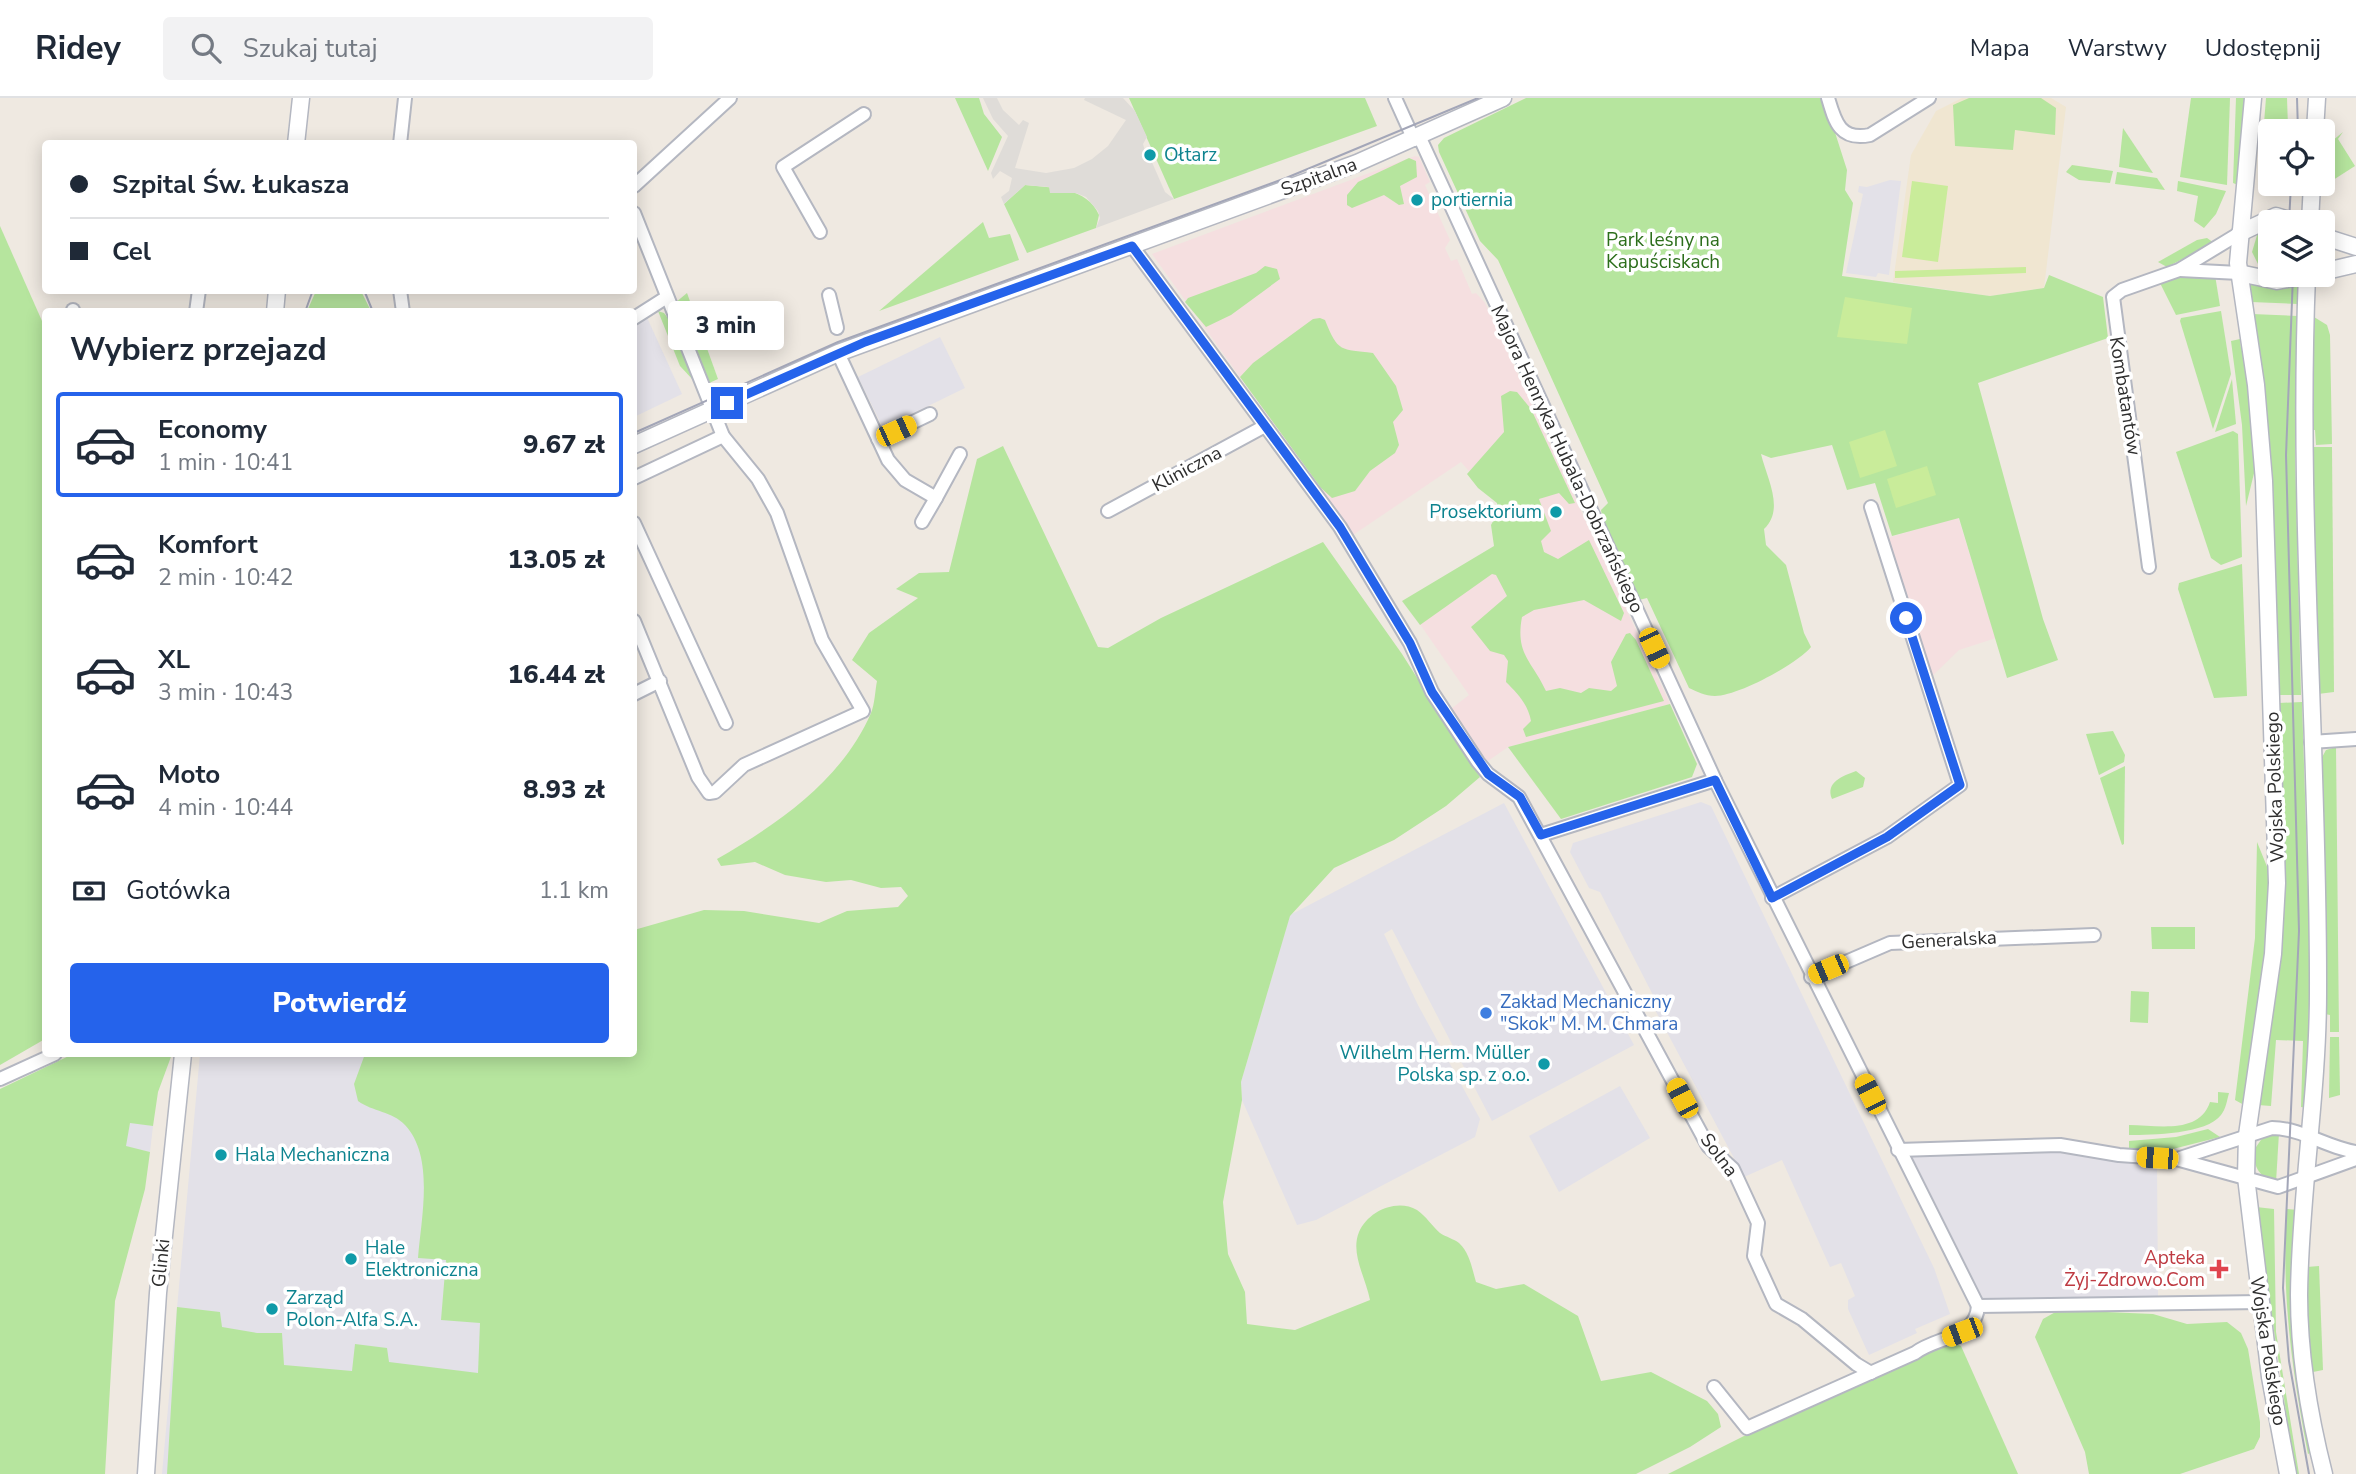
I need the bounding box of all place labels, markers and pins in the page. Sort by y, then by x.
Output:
place label: Ołtarz [1164,142,1217,168]
marker: Ołtarz [1142,147,1158,163]
place label: portiernia [1431,187,1513,213]
marker: portiernia [1409,192,1425,208]
place label: Prosektorium [1429,499,1542,525]
marker: Prosektorium [1548,504,1564,520]
place label: Zakład Mechaniczny "Skok" M. M. Chmara [1500,989,1678,1037]
marker: Zakład Mechaniczny "Skok" M. M. Chmara [1478,1005,1494,1021]
place label: Wilhelm Herm. Müller Polska sp. z o.o. [1340,1040,1530,1088]
marker: Wilhelm Herm. Müller Polska sp. z o.o. [1536,1056,1552,1072]
place label: Hala Mechaniczna [235,1142,390,1168]
marker: Hala Mechaniczna [213,1147,229,1163]
place label: Hale Elektroniczna [365,1235,479,1283]
place label: Apteka Żyj-Zdrowo.Com [2064,1245,2205,1293]
marker: Hale Elektroniczna [343,1251,359,1267]
marker: Apteka Żyj-Zdrowo.Com [2211,1261,2227,1277]
place label: Zarząd Polon-Alfa S.A. [286,1285,418,1333]
marker: Zarząd Polon-Alfa S.A. [264,1301,280,1317]

